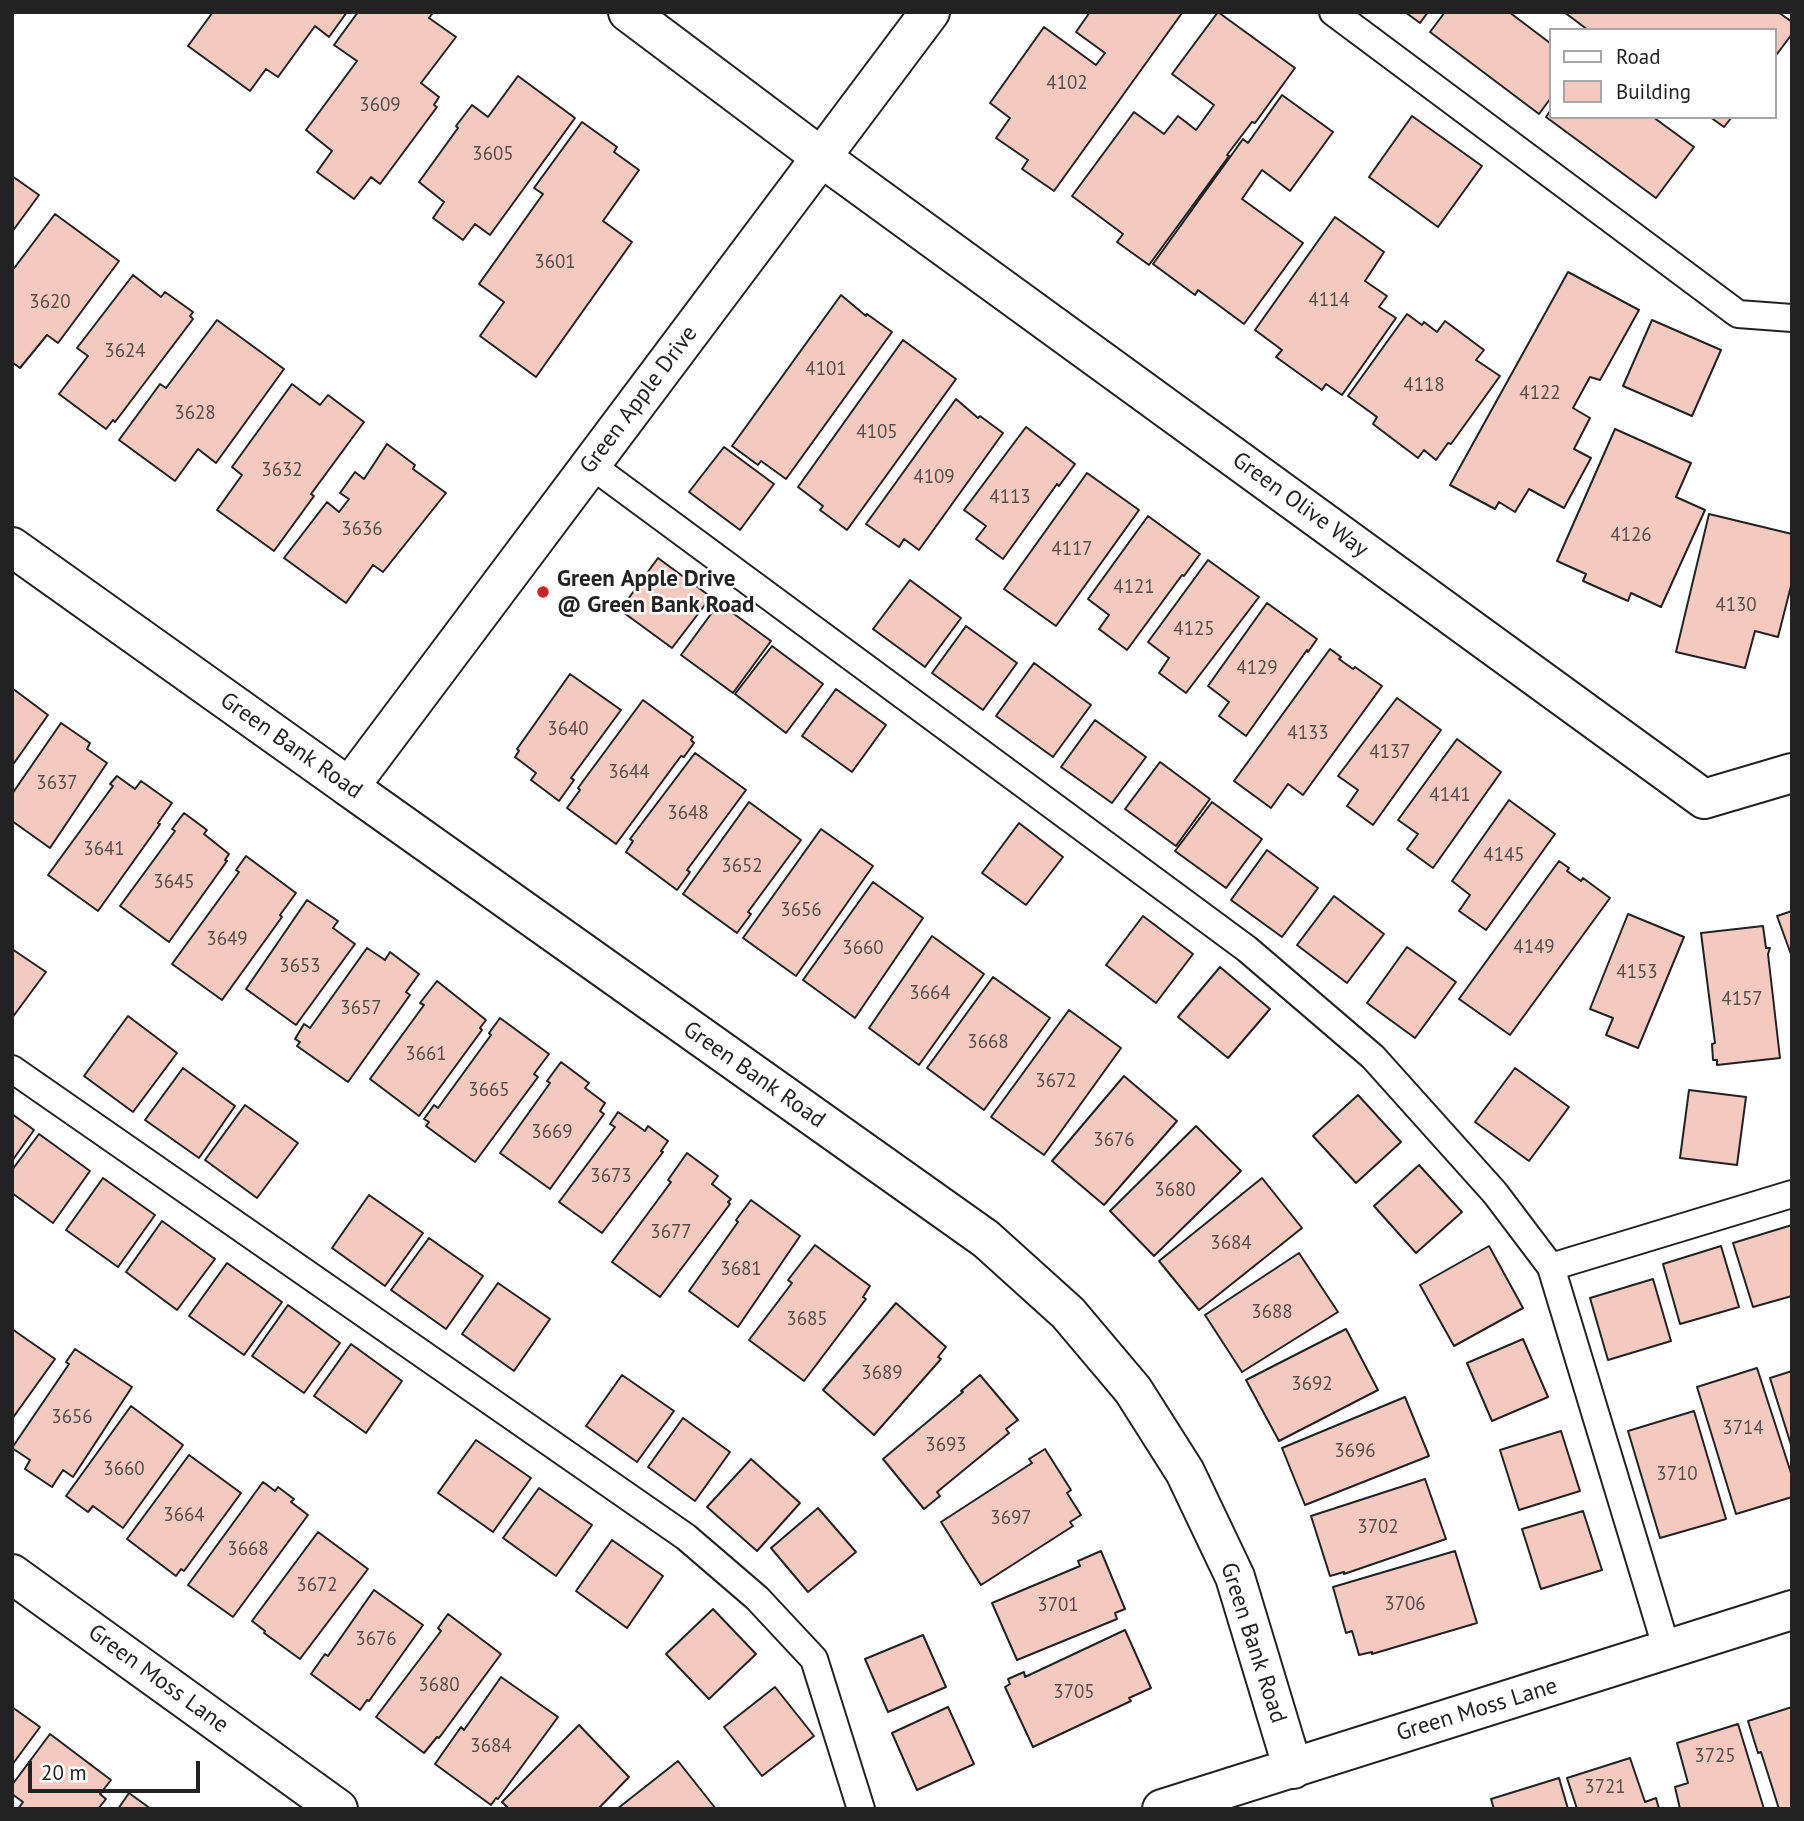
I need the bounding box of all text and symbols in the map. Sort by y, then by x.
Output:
legend [1548,28,1776,119]
text: Road [1616,43,1660,70]
house number: 4102 [1046,73,1088,95]
text: Building [1616,78,1691,105]
house number: 3609 [359,95,401,117]
house number: 3605 [472,144,514,166]
house number: 3601 [534,252,576,274]
house number: 4114 [1308,290,1350,312]
house number: 3620 [29,292,71,314]
street label: Green Apple Drive [574,321,704,479]
house number: 3624 [104,341,146,363]
house number: 4101 [805,359,847,381]
house number: 4118 [1403,375,1445,397]
house number: 4122 [1519,383,1561,405]
house number: 3628 [174,403,216,425]
house number: 4105 [856,422,898,444]
street label: Green Olive Way [1227,446,1373,564]
house number: 3632 [261,460,303,482]
house number: 4109 [913,467,955,489]
house number: 4113 [989,487,1031,509]
house number: 3636 [341,519,383,541]
house number: 4126 [1610,525,1652,547]
house number: 4117 [1051,539,1093,561]
place label: Green Apple Drive @ Green Bank Road [557,565,754,619]
house number: 4121 [1113,577,1155,599]
marker: Green Apple Drive @ Green Bank Road [535,584,551,600]
house number: 4130 [1715,595,1757,617]
house number: 4125 [1173,619,1215,641]
house number: 4129 [1236,658,1278,680]
street label: Green Bank Road [215,687,367,805]
house number: 3640 [547,719,589,741]
house number: 4133 [1287,723,1329,745]
house number: 4137 [1369,742,1411,764]
house number: 3644 [608,762,650,784]
house number: 3637 [36,773,78,795]
house number: 4141 [1429,785,1471,807]
house number: 3648 [667,803,709,825]
house number: 3641 [83,839,125,861]
house number: 4145 [1483,845,1525,867]
house number: 3652 [721,856,763,878]
house number: 3645 [153,872,195,894]
house number: 3656 [780,900,822,922]
house number: 3649 [206,929,248,951]
house number: 4149 [1513,937,1555,959]
house number: 3660 [842,938,884,960]
house number: 3653 [279,956,321,978]
house number: 4153 [1616,962,1658,984]
house number: 3664 [909,983,951,1005]
house number: 4157 [1721,989,1763,1011]
house number: 3657 [340,998,382,1020]
street label: Green Bank Road [678,1016,830,1134]
house number: 3668 [967,1032,1009,1054]
house number: 3661 [405,1044,447,1066]
house number: 3672 [1035,1071,1077,1093]
house number: 3665 [468,1080,510,1102]
house number: 3669 [531,1122,573,1144]
house number: 3676 [1093,1130,1135,1152]
house number: 3673 [590,1166,632,1188]
house number: 3680 [1154,1180,1196,1202]
house number: 3677 [650,1222,692,1244]
house number: 3684 [1210,1233,1252,1255]
house number: 3681 [720,1259,762,1281]
house number: 3688 [1251,1302,1293,1324]
house number: 3685 [786,1309,828,1331]
house number: 3689 [861,1363,903,1385]
house number: 3692 [1291,1374,1333,1396]
house number: 3656 [51,1407,93,1429]
house number: 3714 [1722,1418,1764,1440]
house number: 3693 [925,1435,967,1457]
house number: 3696 [1334,1441,1376,1463]
house number: 3660 [103,1459,145,1481]
house number: 3710 [1656,1464,1698,1486]
house number: 3664 [163,1505,205,1527]
house number: 3697 [990,1508,1032,1530]
house number: 3702 [1357,1517,1399,1539]
house number: 3668 [227,1539,269,1561]
street label: Green Bank Road [1214,1559,1292,1727]
house number: 3672 [296,1575,338,1597]
house number: 3706 [1384,1594,1426,1616]
house number: 3701 [1037,1595,1079,1617]
street label: Green Moss Lane [82,1619,234,1739]
house number: 3676 [355,1629,397,1651]
street label: Green Moss Lane [1393,1672,1561,1748]
house number: 3680 [418,1675,460,1697]
house number: 3705 [1053,1682,1095,1704]
house number: 3684 [470,1736,512,1758]
house number: 3725 [1694,1746,1736,1768]
scale bar [32,1748,203,1792]
text: 20 m [41,1759,87,1786]
house number: 3721 [1584,1777,1626,1799]

